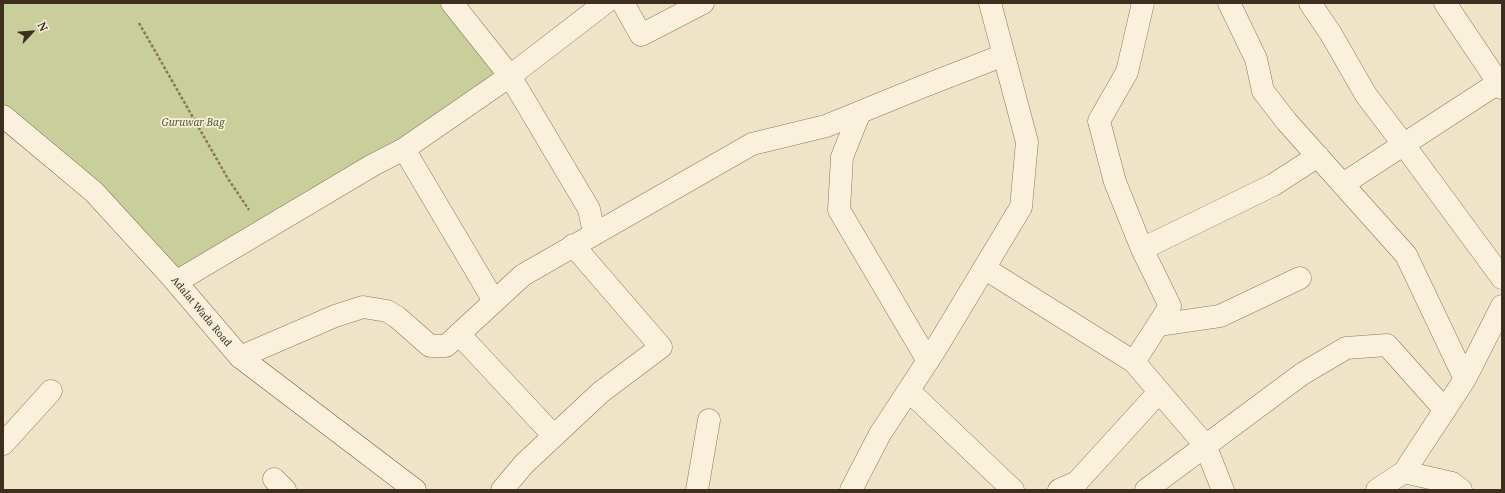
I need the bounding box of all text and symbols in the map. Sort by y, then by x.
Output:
north arrow [12,12,52,52]
text: N [35,19,52,34]
park label: Guruwar Bag [162,117,224,129]
street label: Adalat Wada Road [168,275,234,349]

